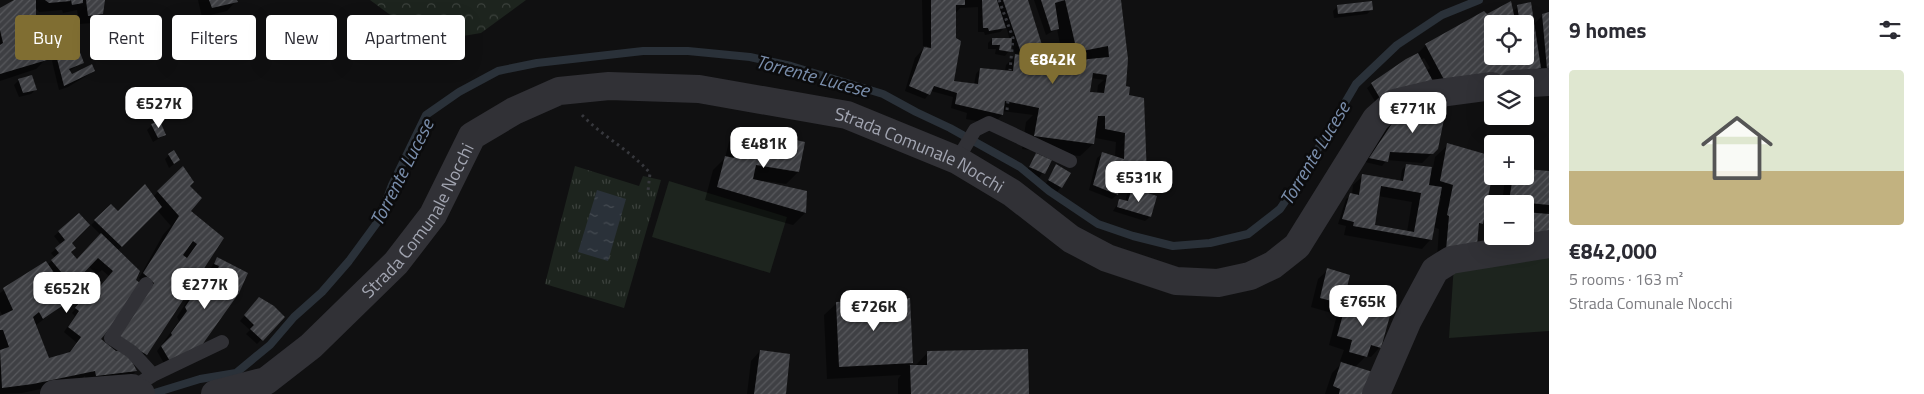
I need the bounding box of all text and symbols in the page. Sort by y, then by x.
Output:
text: 9 homes [1569,14,1646,46]
chip: Buy [15,15,80,60]
chip: Rent [90,15,162,60]
chip: Filters [172,15,256,60]
chip: New [266,15,337,60]
chip: Apartment [347,15,465,60]
map controls [1484,15,1534,245]
button: locate [1484,15,1534,65]
icon: filters [1876,16,1904,44]
pin: €842K [1018,42,1088,85]
water label: Torrente Lucese [753,46,874,104]
text: €842K [1030,47,1076,71]
button: layers [1484,75,1534,125]
pin: €527K [124,86,194,129]
text: €527K [136,91,182,115]
pin: €771K [1378,92,1448,134]
water label: Torrente Lucese [1272,95,1357,210]
text: €771K [1390,96,1436,120]
street label: Strada Comunale Nocchi [833,100,1010,199]
icon: home [1692,103,1782,193]
water label: Torrente Lucese [362,112,441,230]
pin: €481K [729,126,799,169]
text: €481K [741,131,787,155]
button: + [1484,135,1534,185]
street label: Strada Comunale Nocchi [355,138,480,304]
pin: €531K [1104,160,1174,203]
text: €531K [1116,165,1162,189]
button: − [1484,195,1534,245]
text: €842,000 [1569,235,1657,267]
text: 5 rooms · 163 m² [1569,267,1683,291]
pin: €277K [170,268,240,310]
pin: €652K [32,272,102,314]
text: €277K [182,272,228,296]
text: €652K [44,276,90,300]
pin: €765K [1328,284,1398,327]
text: €765K [1340,289,1386,313]
pin: €726K [839,290,909,332]
text: Strada Comunale Nocchi [1569,291,1733,315]
text: €726K [851,294,897,318]

